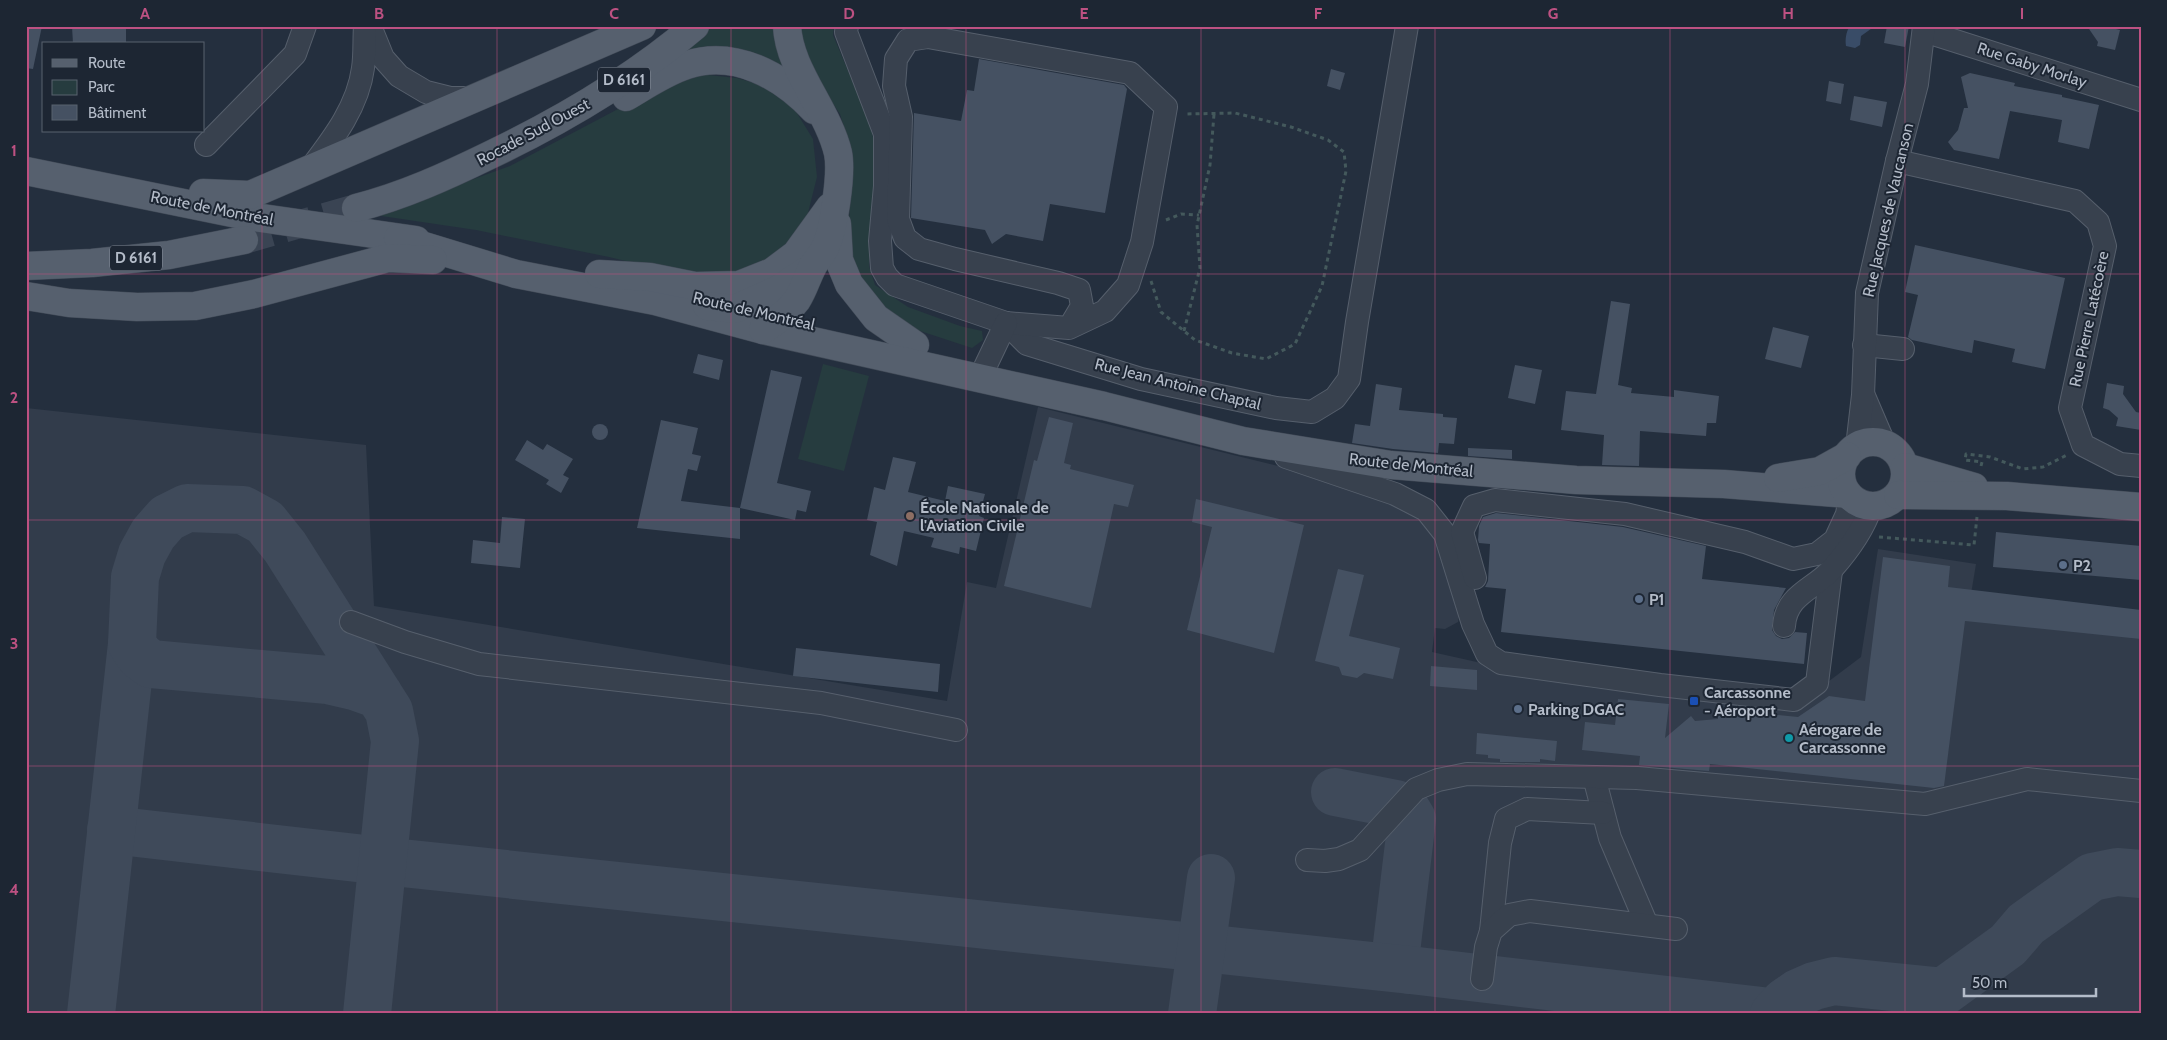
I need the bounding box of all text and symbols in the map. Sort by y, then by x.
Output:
text: A [140,4,150,23]
text: B [374,4,384,23]
text: C [609,4,619,23]
text: D [843,4,855,23]
text: E [1079,4,1089,23]
text: F [1314,4,1323,23]
text: G [1548,4,1558,23]
text: H [1782,4,1794,23]
text: I [2020,4,2024,23]
street label: Rue Gaby Morlay [1975,38,2089,92]
legend [42,42,205,132]
text: Route [88,54,126,72]
road number: D 6161 [598,68,650,92]
text: Parc [88,78,115,96]
street label: Rocade Sud Ouest [473,94,593,170]
text: Bâtiment [88,104,146,122]
street label: Rue Jacques de Vaucanson [1859,121,1917,299]
text: 1 [11,141,17,160]
street label: Route de Montréal [149,187,275,229]
road number: D 6161 [110,246,162,270]
street label: Rue Pierre Latécoère [2065,249,2113,389]
street label: Route de Montréal [691,288,817,334]
street label: Rue Jean Antoine Chaptal [1093,354,1263,414]
text: 2 [10,388,18,407]
street label: Route de Montréal [1348,449,1474,481]
place label: École Nationale de l'Aviation Civile [920,498,1049,535]
marker: École Nationale de l'Aviation Civile [904,510,916,522]
place label: P2 [2073,556,2091,575]
marker: P2 [2057,559,2069,571]
place label: P1 [1649,590,1664,609]
marker: P1 [1633,593,1645,605]
text: 3 [10,634,18,653]
place label: Carcassonne - Aéroport [1704,683,1791,720]
marker: Carcassonne - Aéroport [1688,695,1700,707]
place label: Parking DGAC [1528,700,1625,719]
marker: Parking DGAC [1512,703,1524,715]
place label: Aérogare de Carcassonne [1799,720,1886,757]
marker: Aérogare de Carcassonne [1783,732,1795,744]
text: 4 [9,880,19,899]
scale bar [1964,965,2097,997]
text: 50 m [1972,974,2007,992]

